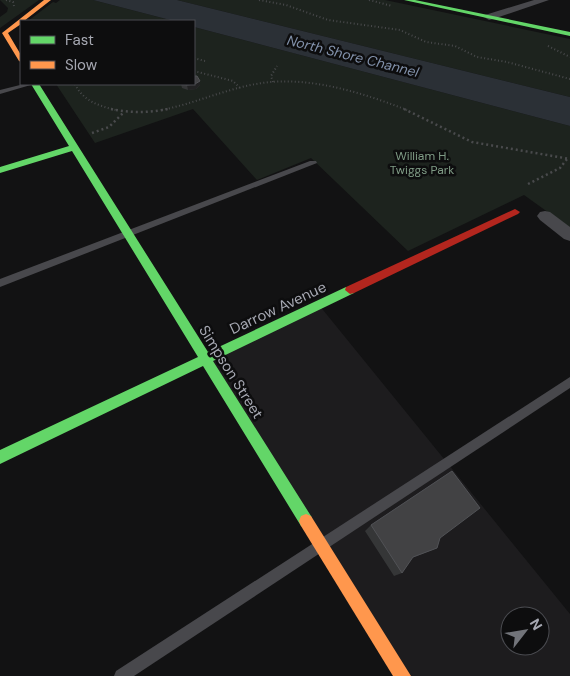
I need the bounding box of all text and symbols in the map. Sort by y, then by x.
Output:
legend [20,20,195,85]
text: Fast [65,30,94,50]
water label: North Shore Channel [285,31,422,81]
text: Slow [65,55,98,75]
park label: William H. Twiggs Park [390,148,454,178]
street label: Darrow Avenue [227,277,329,339]
street label: Simpson Street [194,322,268,423]
north arrow [500,606,550,656]
text: N [526,615,546,633]

